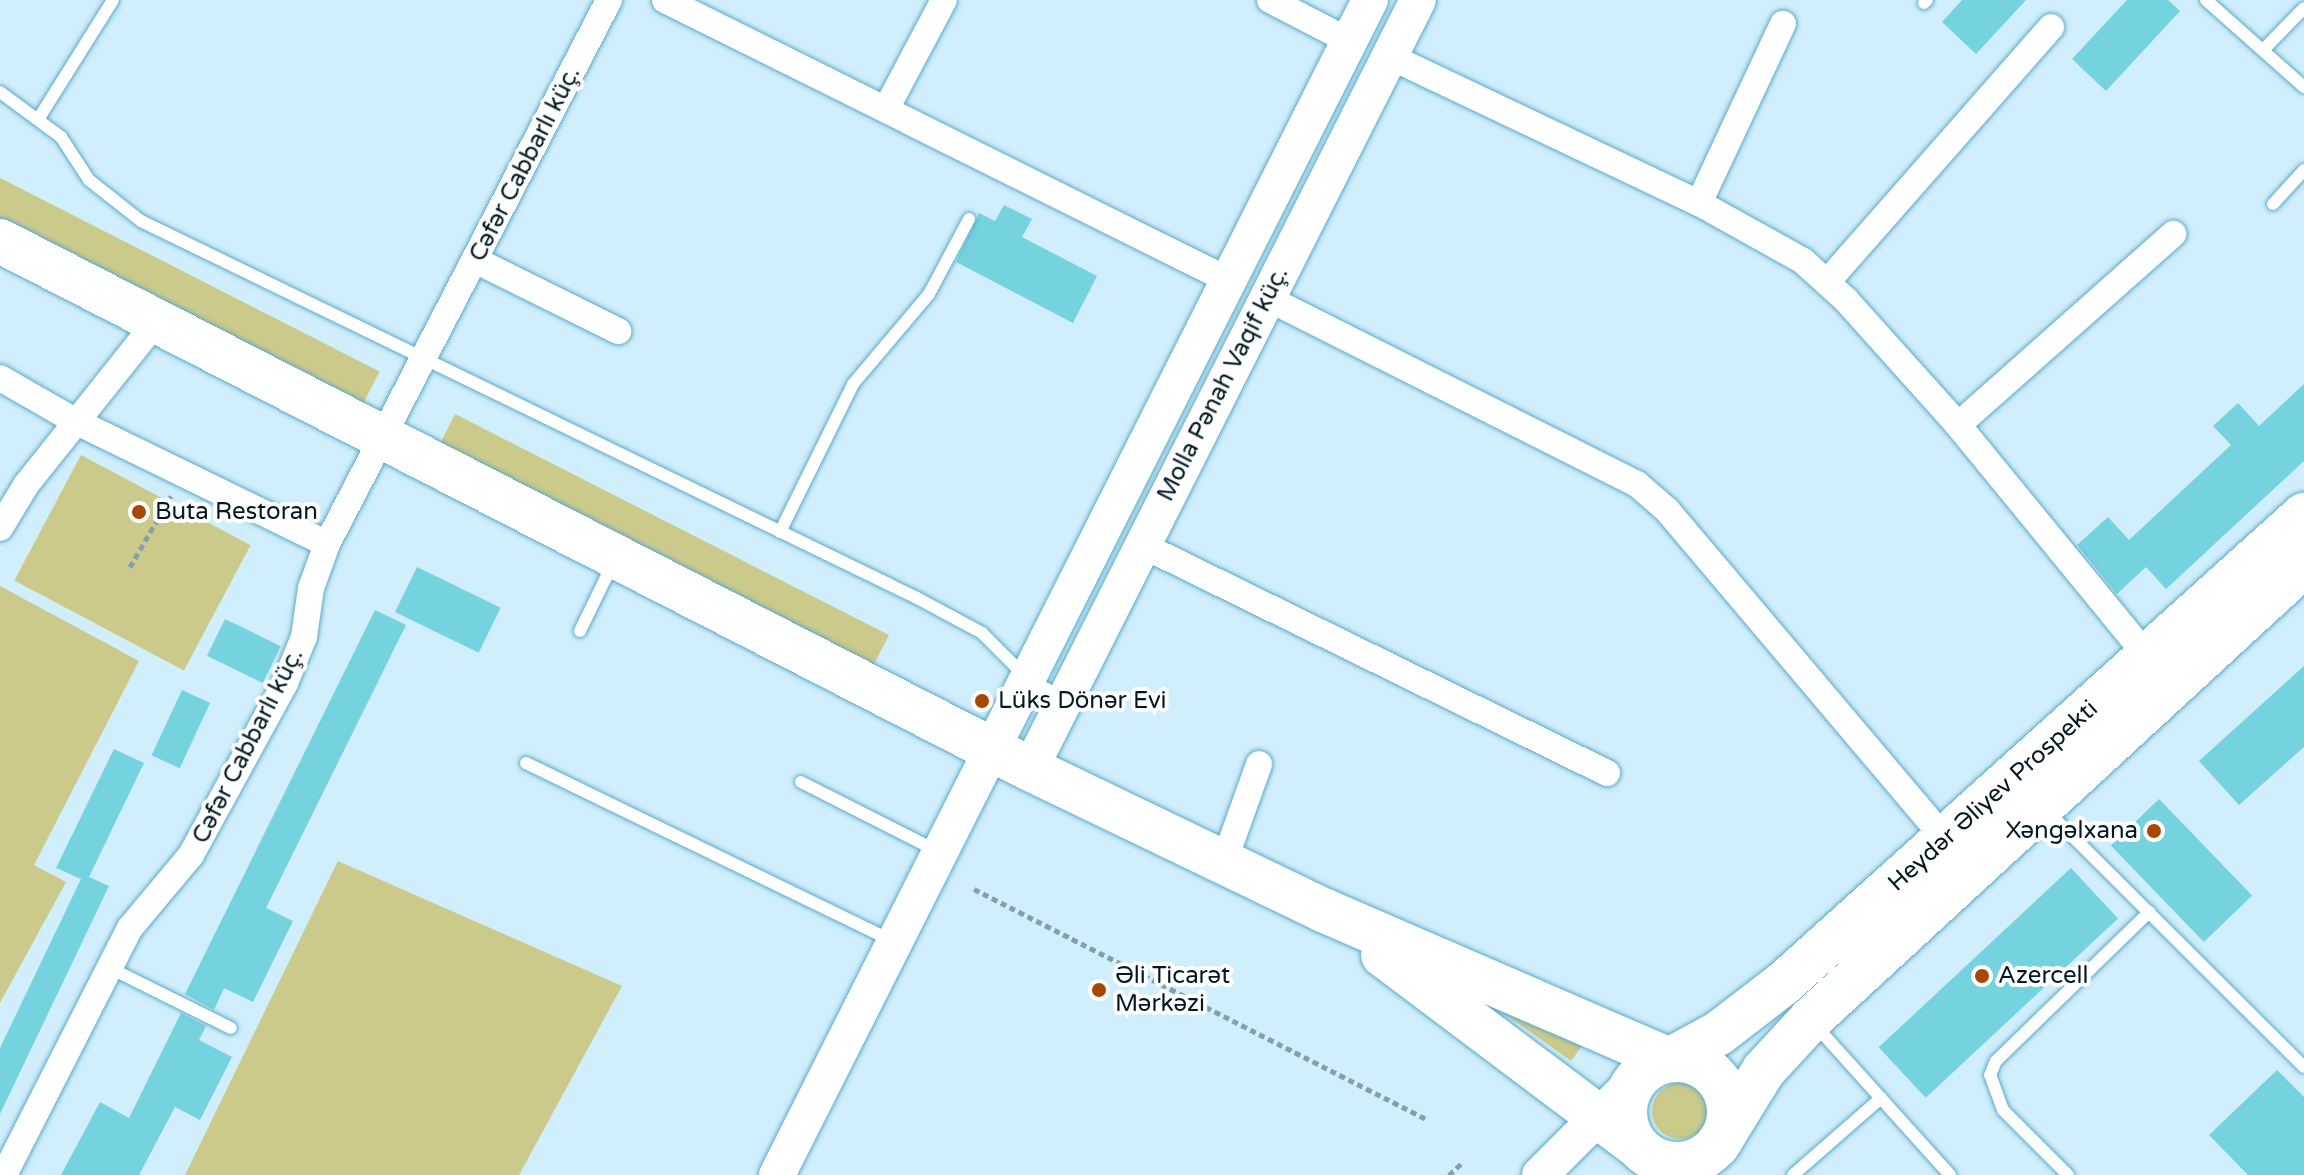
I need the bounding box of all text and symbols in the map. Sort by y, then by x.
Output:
street label: Cəfər Cabbarlı küç. [463,62,587,266]
street label: Molla Pənah Vaqif küç. [1151,262,1295,506]
place label: Buta Restoran [155,498,318,526]
marker: Buta Restoran [130,503,148,521]
street label: Cəfər Cabbarlı küç. [186,644,310,848]
place label: Lüks Dönər Evi [998,687,1167,715]
marker: Lüks Dönər Evi [973,692,991,710]
street label: Heydər Əliyev Prospekti [1882,694,2104,898]
place label: Xəngəlxana [2005,817,2138,845]
marker: Xəngəlxana [2145,822,2163,840]
place label: Əli Ticarət Mərkəzi [1115,962,1230,1018]
place label: Azercell [1998,962,2089,990]
marker: Azercell [1973,967,1991,985]
marker: Əli Ticarət Mərkəzi [1090,981,1108,999]

